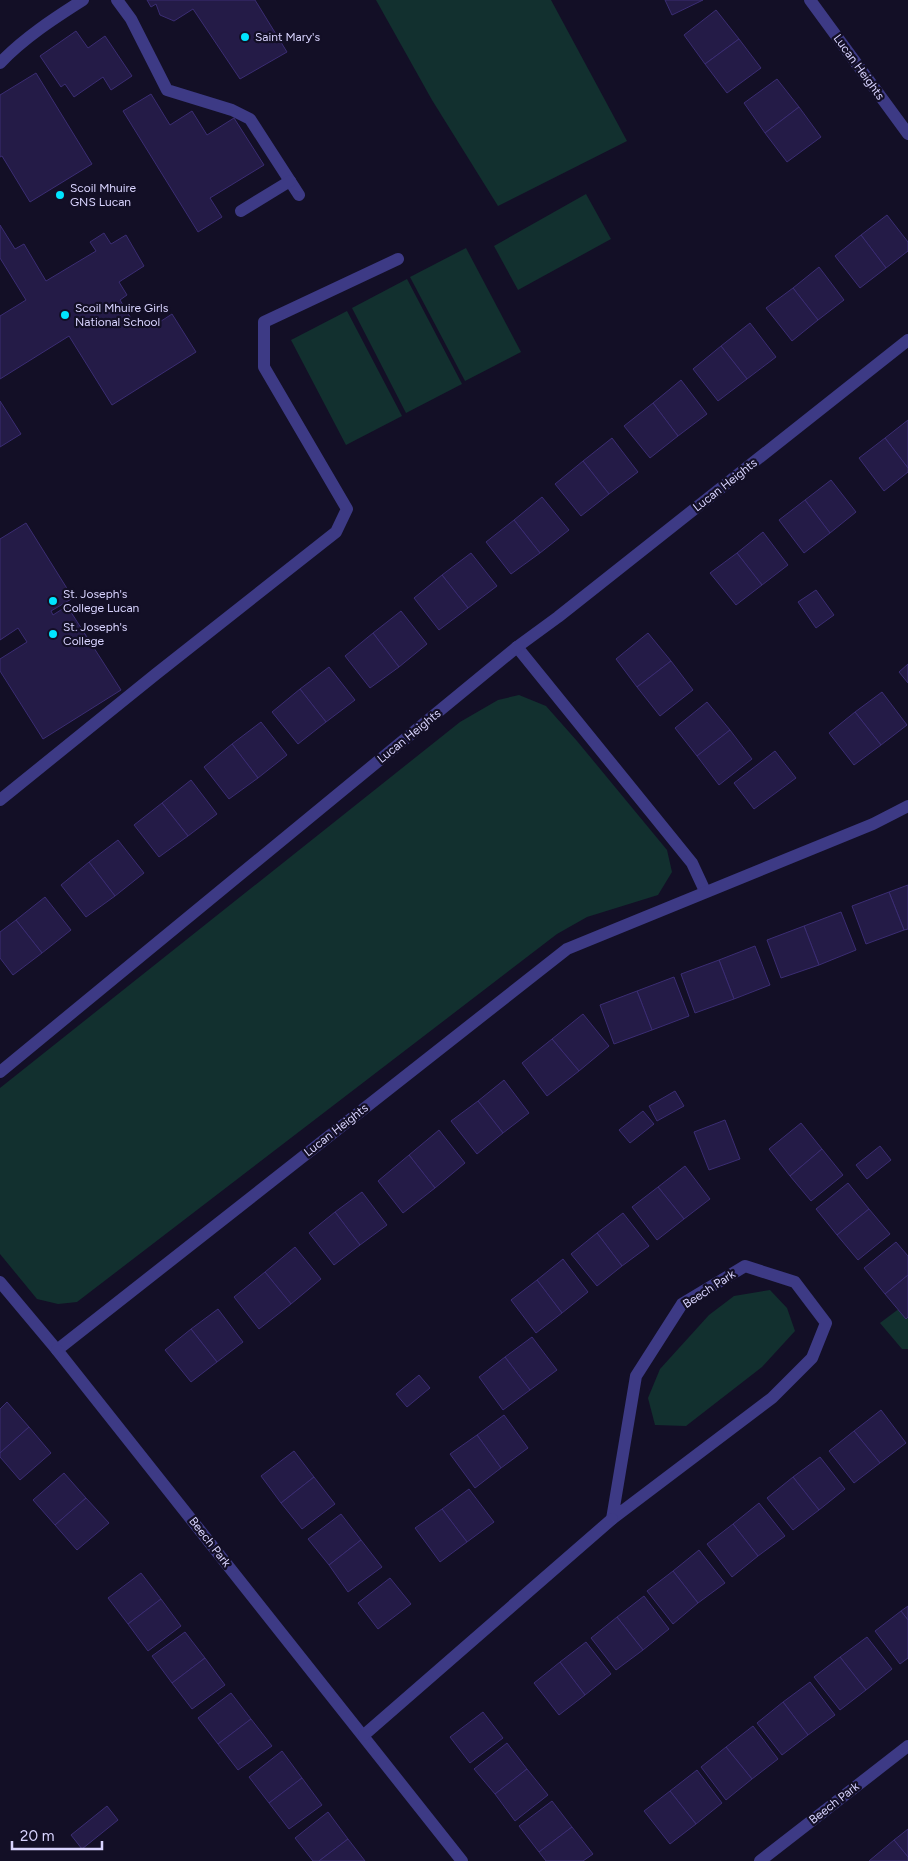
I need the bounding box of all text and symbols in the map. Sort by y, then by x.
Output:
place label: Saint Mary's [255,30,321,44]
marker: Saint Mary's [239,31,251,43]
street label: Lucan Heights [831,32,888,103]
place label: Scoil Mhuire GNS Lucan [70,181,137,209]
marker: Scoil Mhuire GNS Lucan [54,189,66,201]
place label: Scoil Mhuire Girls National School [75,301,169,329]
marker: Scoil Mhuire Girls National School [59,309,71,321]
street label: Lucan Heights [690,455,760,514]
place label: St. Joseph's College Lucan [63,587,140,615]
marker: St. Joseph's College Lucan [47,595,59,607]
place label: St. Joseph's College [63,620,128,648]
marker: St. Joseph's College [47,628,59,640]
street label: Lucan Heights [375,706,444,766]
street label: Lucan Heights [301,1100,371,1159]
street label: Beech Park [680,1267,738,1311]
street label: Beech Park [186,1514,234,1570]
street label: Beech Park [806,1779,862,1827]
scale bar [12,1818,102,1850]
text: 20 m [20,1827,54,1845]

